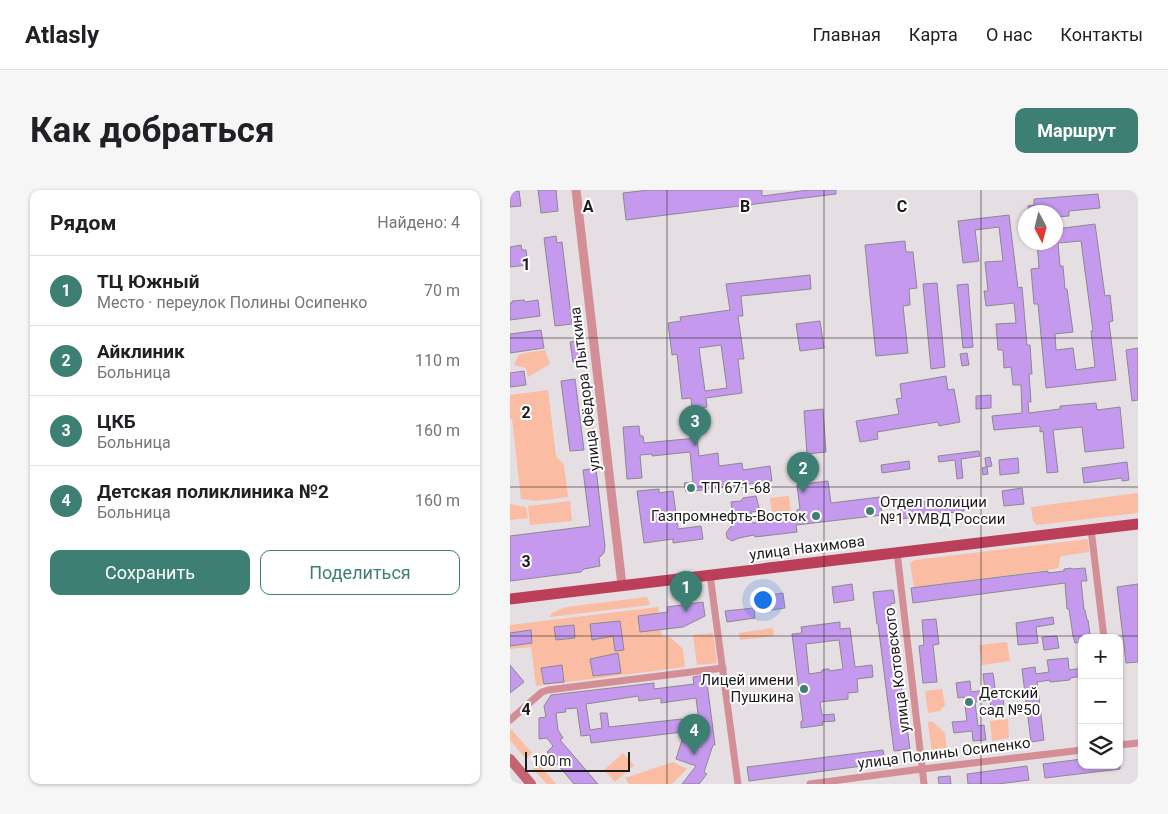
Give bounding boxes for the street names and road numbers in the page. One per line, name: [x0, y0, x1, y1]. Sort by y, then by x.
street label: улица Фёдора Лыткина: [566, 306, 604, 472]
street label: улица Нахимова: [748, 532, 866, 564]
street label: улица Котовского: [880, 606, 914, 734]
street label: улица Полины Осипенко: [857, 733, 1031, 773]

